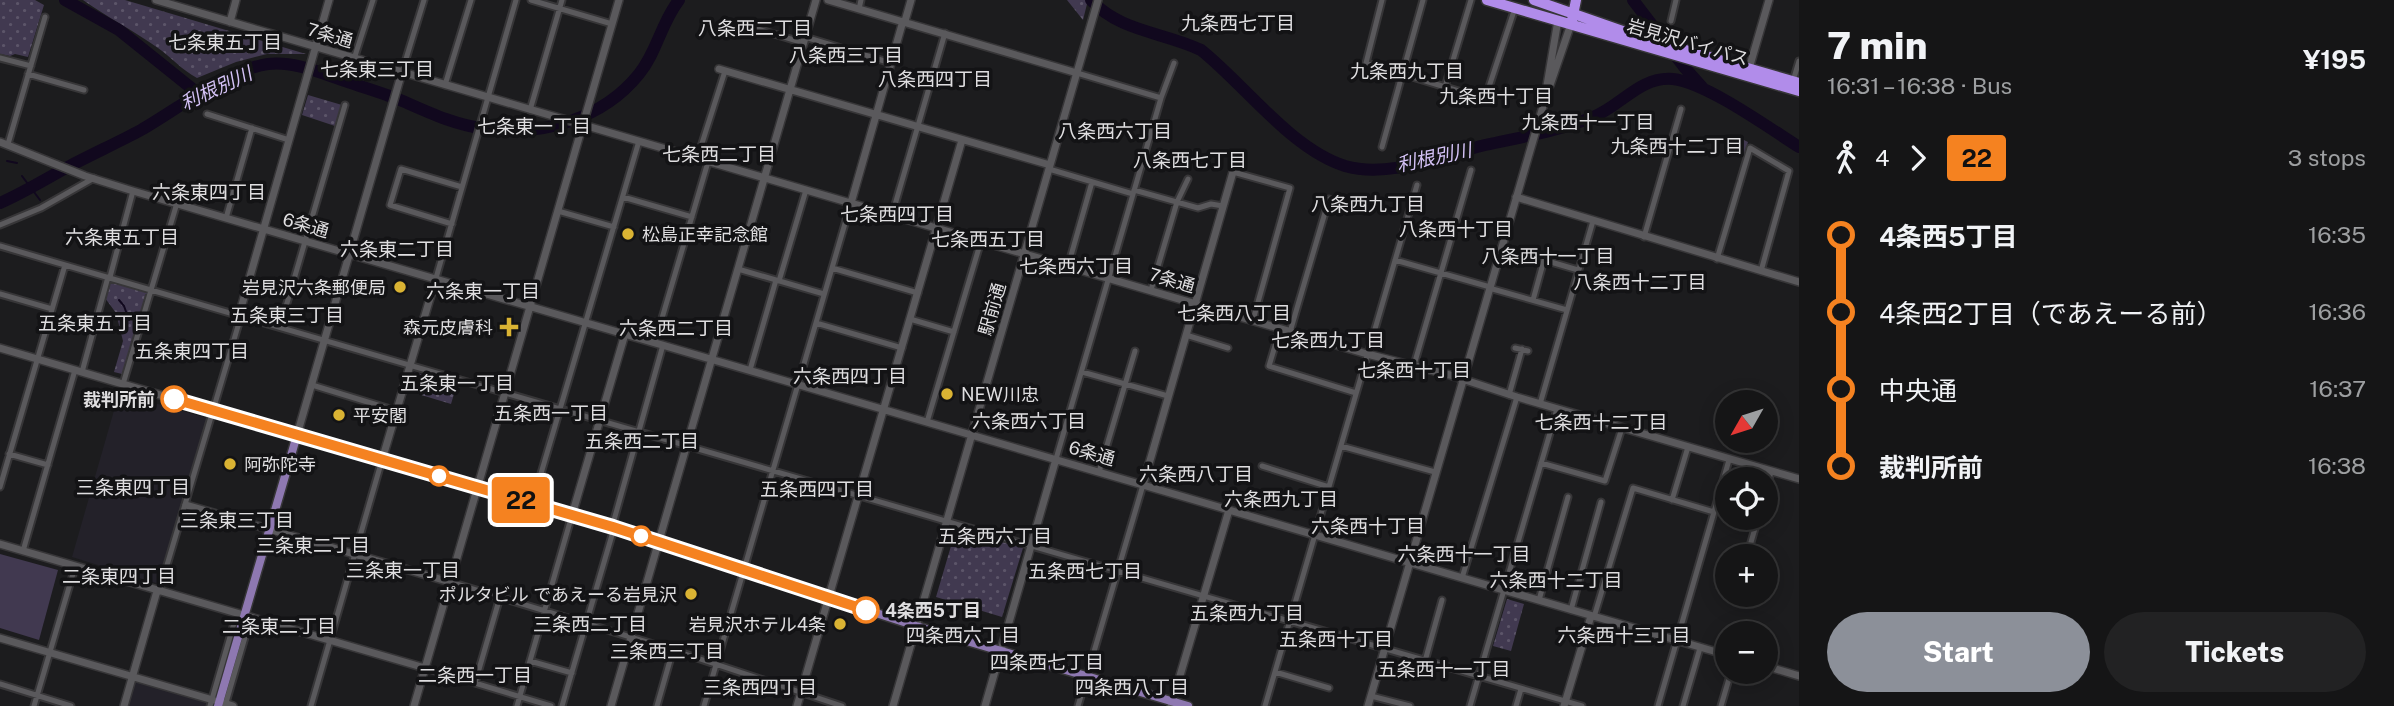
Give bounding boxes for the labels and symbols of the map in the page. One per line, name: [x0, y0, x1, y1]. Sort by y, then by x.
district label: 九条西七丁目: [1181, 12, 1295, 34]
street label: 岩見沢バイパス: [1625, 15, 1751, 69]
district label: 八条西二丁目: [698, 17, 812, 39]
street label: 7条通: [305, 18, 355, 52]
district label: 七条東五丁目: [168, 31, 282, 53]
district label: 八条西三丁目: [789, 44, 903, 66]
district label: 七条東三丁目: [320, 58, 434, 80]
district label: 九条西九丁目: [1350, 60, 1464, 82]
water label: 利根別川: [177, 61, 257, 114]
district label: 八条西四丁目: [878, 68, 992, 90]
district label: 九条西十丁目: [1439, 85, 1553, 107]
district label: 九条西十一丁目: [1521, 111, 1655, 133]
district label: 七条東一丁目: [477, 115, 591, 137]
district label: 八条西六丁目: [1058, 120, 1172, 142]
district label: 九条西十二丁目: [1610, 135, 1744, 157]
water label: 利根別川: [1395, 138, 1475, 176]
district label: 七条西二丁目: [662, 143, 776, 165]
district label: 八条西七丁目: [1133, 149, 1247, 171]
district label: 六条東四丁目: [152, 181, 266, 203]
district label: 八条西九丁目: [1311, 193, 1425, 215]
district label: 七条西四丁目: [840, 203, 954, 225]
street label: 6条通: [280, 208, 332, 242]
district label: 八条西十丁目: [1399, 218, 1513, 240]
place label: 松島正幸記念館: [642, 224, 768, 245]
district label: 六条東五丁目: [65, 226, 179, 248]
marker: 松島正幸記念館: [620, 226, 636, 242]
district label: 七条西五丁目: [931, 228, 1045, 250]
district label: 六条東二丁目: [340, 238, 454, 260]
district label: 八条西十一丁目: [1481, 245, 1615, 267]
district label: 七条西六丁目: [1019, 255, 1133, 277]
street label: 7条通: [1147, 263, 1197, 297]
district label: 八条西十二丁目: [1573, 271, 1707, 293]
place label: 岩見沢六条郵便局: [242, 277, 386, 298]
marker: 岩見沢六条郵便局: [392, 279, 408, 295]
district label: 六条東一丁目: [426, 280, 540, 302]
street label: 駅前通: [974, 280, 1010, 338]
district label: 七条西八丁目: [1177, 302, 1291, 324]
district label: 五条東三丁目: [230, 304, 344, 326]
district label: 五条東五丁目: [38, 312, 152, 334]
place label: 森元皮膚科: [403, 317, 493, 338]
marker: 森元皮膚科: [499, 317, 519, 337]
district label: 六条西二丁目: [619, 317, 733, 339]
district label: 七条西九丁目: [1271, 329, 1385, 351]
district label: 五条東四丁目: [135, 340, 249, 362]
district label: 七条西十丁目: [1357, 359, 1471, 381]
district label: 六条西四丁目: [793, 365, 907, 387]
district label: 五条東一丁目: [400, 372, 514, 394]
place label: NEW川忠: [961, 384, 1039, 405]
marker: 裁判所前: [161, 386, 187, 412]
marker: NEW川忠: [939, 386, 955, 402]
place label: 裁判所前: [83, 389, 155, 410]
north arrow: [1715, 390, 1778, 453]
district label: 五条西一丁目: [494, 402, 608, 424]
place label: 平安閣: [353, 405, 407, 426]
marker: 平安閣: [331, 407, 347, 423]
district label: 六条西六丁目: [972, 410, 1086, 432]
district label: 七条西十二丁目: [1534, 411, 1668, 433]
district label: 五条西二丁目: [585, 430, 699, 452]
street label: 6条通: [1066, 436, 1118, 470]
place label: 阿弥陀寺: [244, 454, 316, 475]
marker: 阿弥陀寺: [222, 456, 238, 472]
district label: 六条西八丁目: [1139, 463, 1253, 485]
unlabelled marker: [429, 466, 449, 486]
district label: 三条東四丁目: [76, 476, 190, 498]
line badge: 22: [490, 477, 552, 523]
district label: 五条西四丁目: [760, 478, 874, 500]
district label: 六条西九丁目: [1224, 488, 1338, 510]
district label: 三条東三丁目: [180, 509, 294, 531]
district label: 六条西十丁目: [1311, 515, 1425, 537]
district label: 五条西六丁目: [938, 525, 1052, 547]
unlabelled marker: [631, 526, 651, 546]
district label: 三条東二丁目: [256, 534, 370, 556]
district label: 六条西十一丁目: [1397, 543, 1531, 565]
district label: 三条東一丁目: [346, 559, 460, 581]
district label: 五条西七丁目: [1028, 560, 1142, 582]
district label: 二条東四丁目: [62, 565, 176, 587]
district label: 六条西十二丁目: [1489, 569, 1623, 591]
place label: ポルタビル であえーる岩見沢: [439, 584, 677, 605]
marker: ポルタビル であえーる岩見沢: [683, 586, 699, 602]
marker: 4条西5丁目: [853, 597, 879, 623]
place label: 4条西5丁目: [885, 600, 981, 621]
district label: 五条西九丁目: [1190, 602, 1304, 624]
district label: 三条西二丁目: [533, 613, 647, 635]
place label: 岩見沢ホテル4条: [689, 614, 826, 635]
district label: 二条東二丁目: [222, 615, 336, 637]
marker: 岩見沢ホテル4条: [832, 616, 848, 632]
district label: 四条西六丁目: [906, 624, 1020, 646]
district label: 六条西十三丁目: [1557, 624, 1691, 646]
district label: 五条西十丁目: [1279, 628, 1393, 650]
district label: 三条西三丁目: [610, 640, 724, 662]
district label: 四条西七丁目: [990, 651, 1104, 673]
district label: 五条西十一丁目: [1377, 658, 1511, 680]
district label: 二条西一丁目: [418, 664, 532, 686]
district label: 三条西四丁目: [703, 676, 817, 698]
district label: 四条西八丁目: [1075, 676, 1189, 698]

